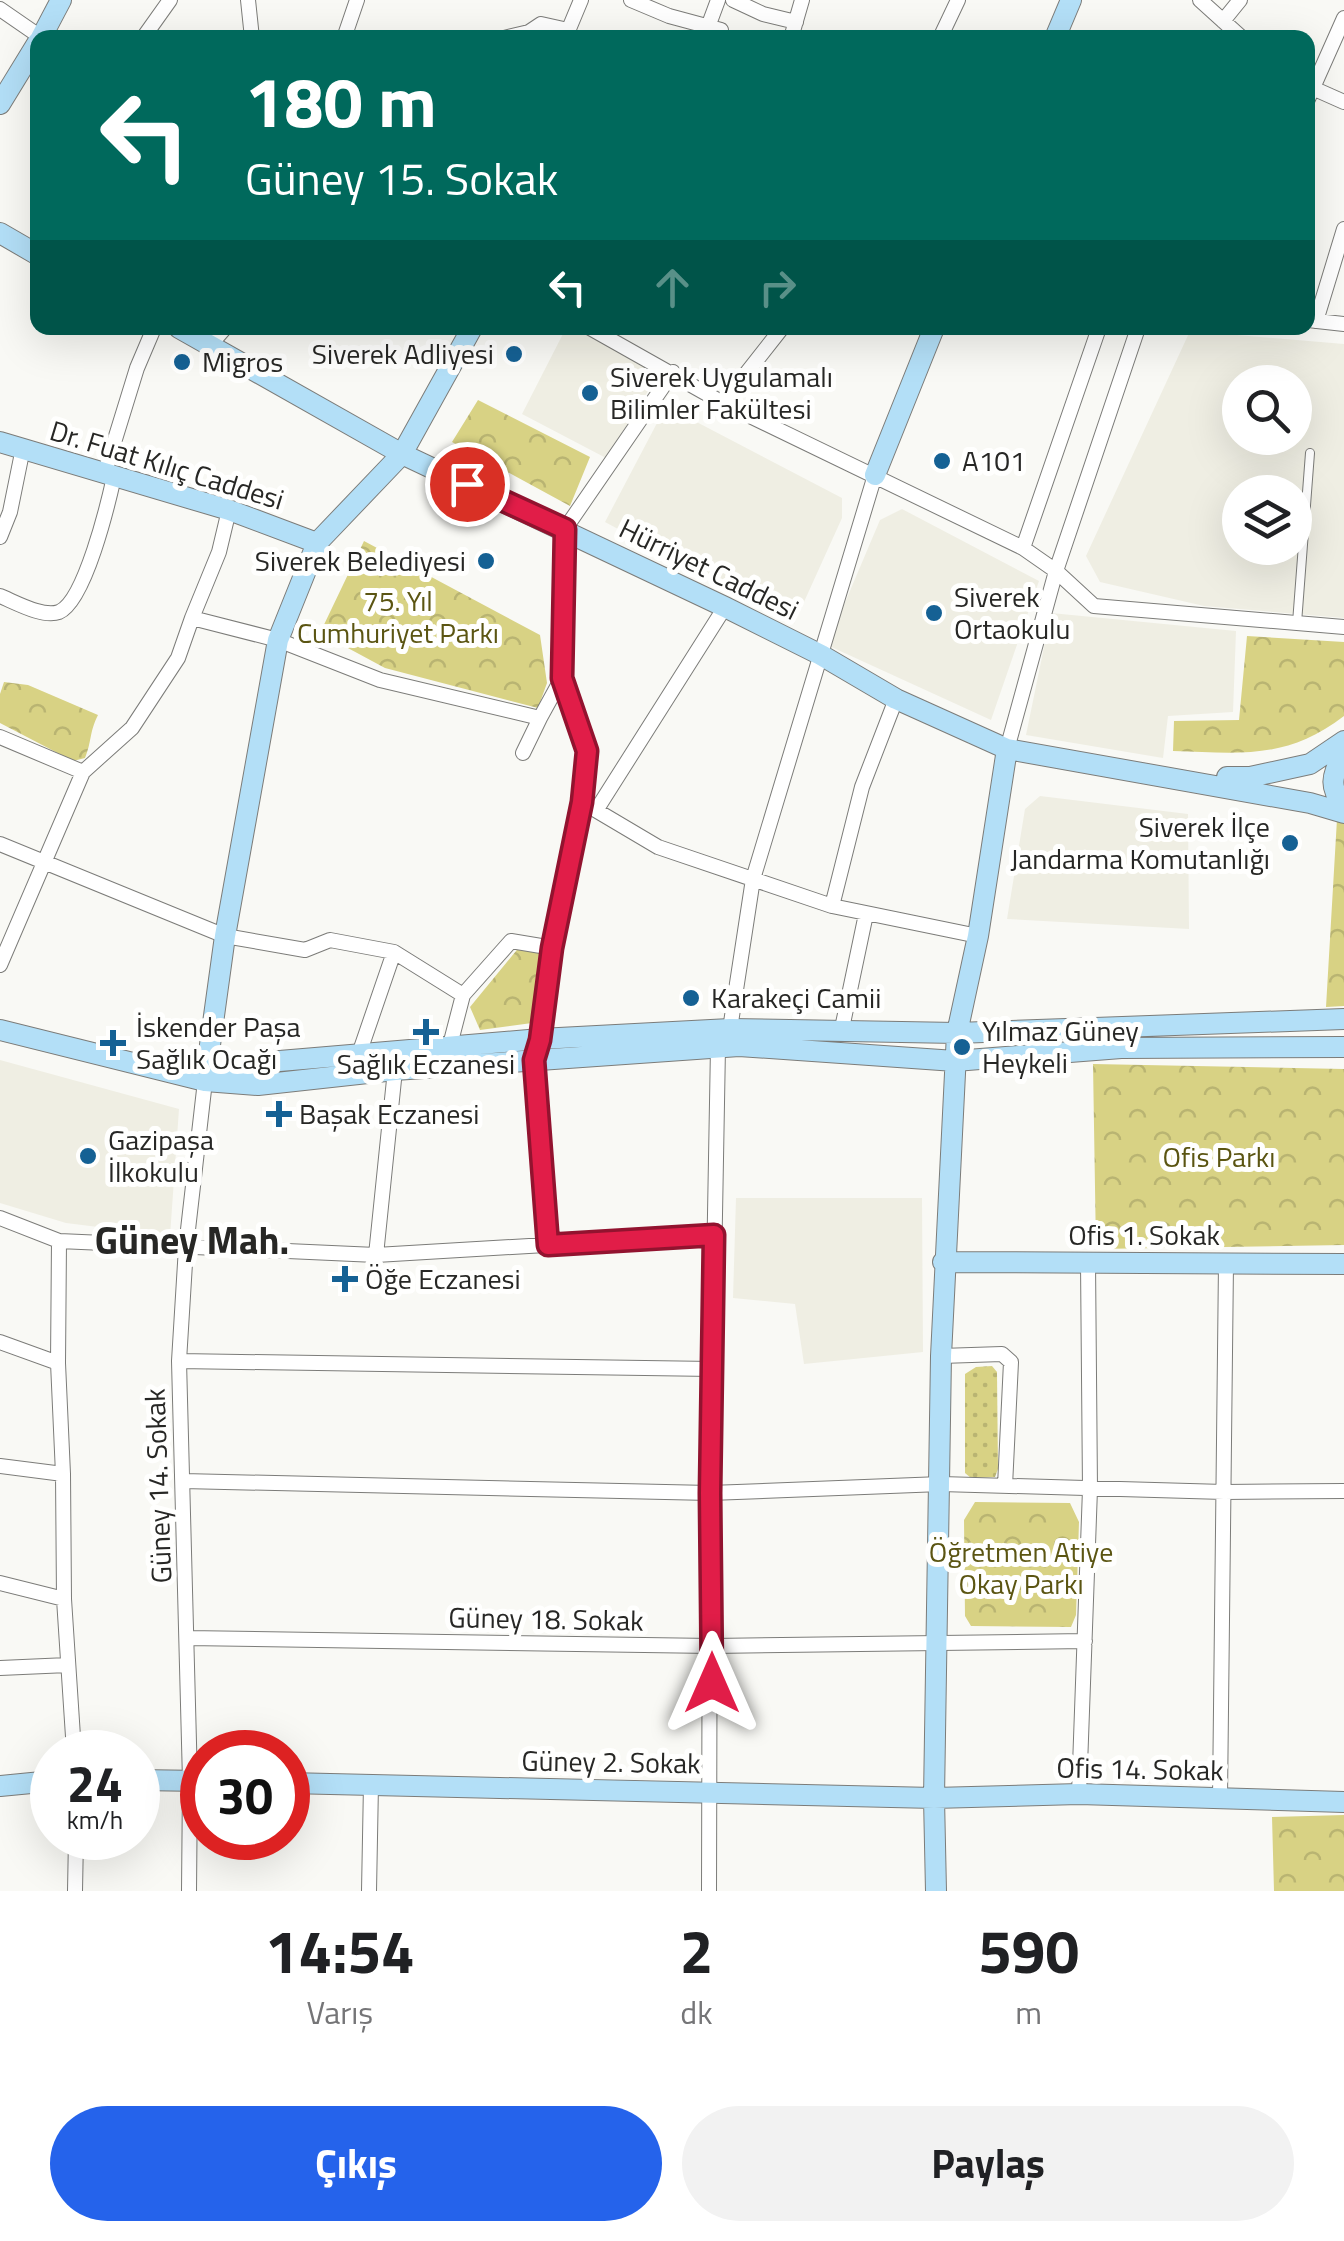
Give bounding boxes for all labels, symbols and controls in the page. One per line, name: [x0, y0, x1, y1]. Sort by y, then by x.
text: 180 m: [245, 48, 437, 154]
icon: left: [80, 70, 210, 200]
text: Güney 15. Sokak: [245, 144, 558, 212]
icon: left: [540, 260, 595, 315]
icon: ahead: [645, 260, 700, 315]
icon: right: [750, 260, 805, 315]
place label: Siverek Adliyesi: [312, 332, 494, 375]
place label: Migros: [202, 340, 283, 383]
marker: Siverek Adliyesi: [503, 343, 525, 365]
marker: Migros: [171, 351, 193, 373]
place label: Siverek Uygulamalı Bilimler Fakültesi: [610, 355, 833, 430]
map controls: [1222, 365, 1312, 565]
button: search: [1222, 365, 1312, 455]
marker: Siverek Uygulamalı Bilimler Fakültesi: [579, 382, 601, 404]
street label: Dr. Fuat Kılıç Caddesi: [45, 408, 289, 521]
place label: A101: [962, 439, 1026, 482]
pin: [425, 442, 510, 527]
marker: A101: [931, 450, 953, 472]
icon: arrive: [440, 457, 495, 512]
button: layers: [1222, 475, 1312, 565]
street label: Hürriyet Caddesi: [612, 507, 806, 631]
place label: Siverek Belediyesi: [255, 539, 466, 582]
marker: Siverek Belediyesi: [475, 550, 497, 572]
place label: Siverek Ortaokulu: [954, 575, 1070, 650]
park label: 75. Yıl Cumhuriyet Parkı: [297, 579, 499, 654]
marker: Siverek Ortaokulu: [923, 602, 945, 624]
place label: Siverek İlçe Jandarma Komutanlığı: [1010, 805, 1270, 880]
marker: Siverek İlçe Jandarma Komutanlığı: [1279, 832, 1301, 854]
place label: Karakeçi Camii: [711, 976, 881, 1019]
marker: Karakeçi Camii: [680, 987, 702, 1009]
place label: İskender Paşa Sağlık Ocağı: [136, 1005, 300, 1080]
place label: Yılmaz Güney Heykeli: [982, 1009, 1139, 1084]
marker: Sağlık Eczanesi: [415, 1021, 437, 1043]
marker: İskender Paşa Sağlık Ocağı: [100, 1030, 126, 1056]
marker: Yılmaz Güney Heykeli: [951, 1036, 973, 1058]
place label: Sağlık Eczanesi: [337, 1042, 515, 1085]
place label: Başak Eczanesi: [299, 1092, 479, 1135]
marker: Başak Eczanesi: [268, 1103, 290, 1125]
place label: Gazipaşa İlkokulu: [108, 1118, 214, 1193]
park label: Ofis Parkı: [1163, 1135, 1275, 1178]
marker: Gazipaşa İlkokulu: [77, 1145, 99, 1167]
district label: Güney Mah.: [95, 1211, 289, 1269]
street label: Ofis 1. Sokak: [1068, 1213, 1220, 1256]
place label: Öğe Eczanesi: [365, 1257, 521, 1300]
marker: Öğe Eczanesi: [334, 1268, 356, 1290]
street label: Güney 14. Sokak: [133, 1388, 182, 1584]
park label: Öğretmen Atiye Okay Parkı: [929, 1530, 1113, 1605]
street label: Güney 18. Sokak: [448, 1595, 644, 1642]
position arrow: [660, 1631, 764, 1735]
speed limit sign: 30: [180, 1730, 310, 1860]
street label: Güney 2. Sokak: [521, 1738, 701, 1785]
text: 24: [67, 1745, 123, 1821]
street label: Ofis 14. Sokak: [1056, 1746, 1224, 1791]
text: km/h: [67, 1801, 123, 1839]
text: 14:54: [265, 1905, 415, 1996]
text: 2: [680, 1905, 713, 1996]
text: 590: [978, 1905, 1079, 1996]
text: Varış: [306, 1988, 373, 2036]
text: dk: [680, 1988, 713, 2036]
text: m: [1015, 1988, 1042, 2036]
button: Çıkış: [50, 2106, 662, 2221]
button: Paylaş: [682, 2106, 1294, 2221]

